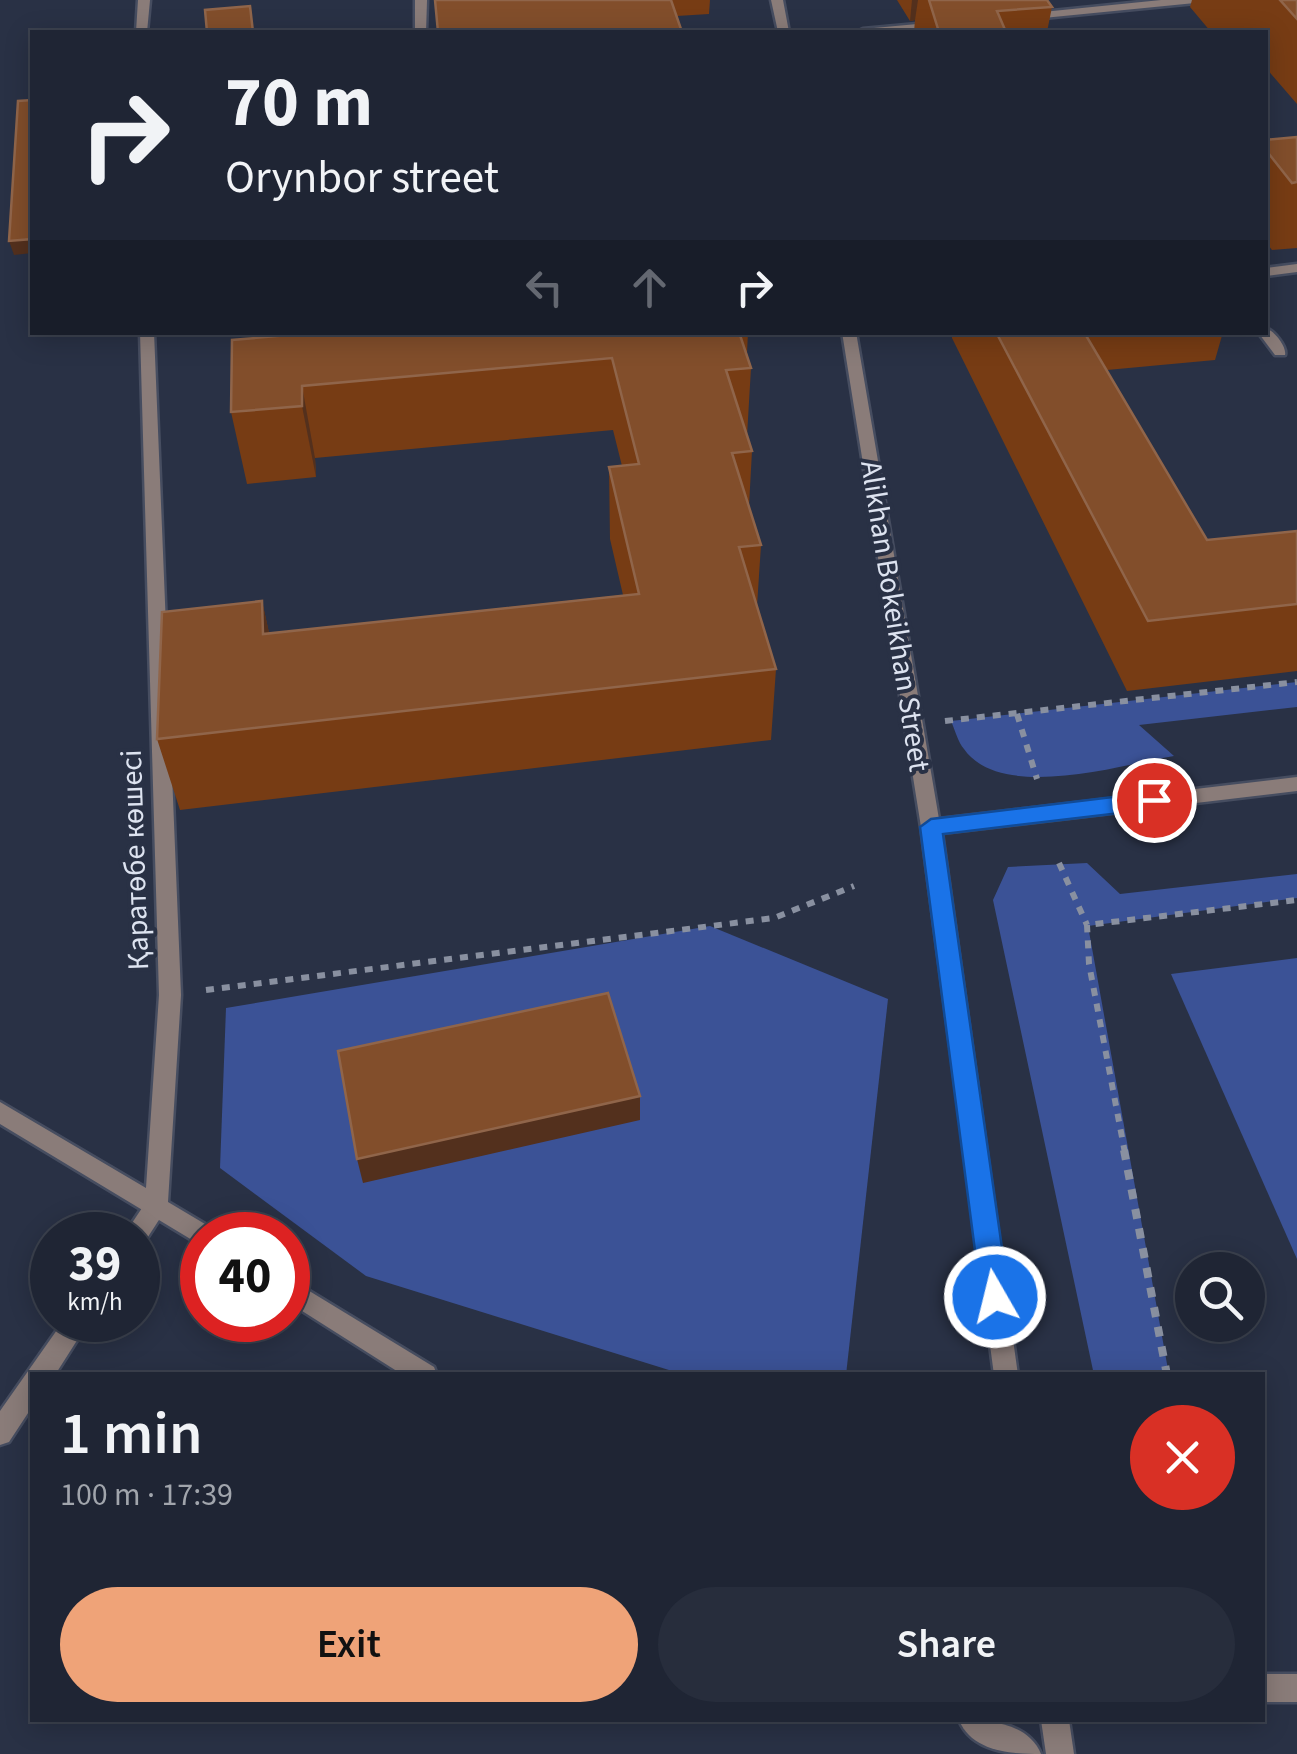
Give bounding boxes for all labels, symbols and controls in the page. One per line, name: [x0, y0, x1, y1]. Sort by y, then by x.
text: 70 m: [225, 53, 373, 153]
icon: right: [60, 70, 190, 200]
text: Orynbor street: [225, 146, 499, 210]
icon: left: [517, 260, 572, 315]
icon: ahead: [622, 260, 677, 315]
icon: right: [727, 260, 782, 315]
street label: Alikhan Bokeikhan Street: [849, 457, 941, 775]
street label: Қаратөбе көшесі: [110, 749, 160, 971]
pin: [1112, 758, 1197, 843]
icon: arrive: [1127, 773, 1182, 828]
speed limit sign: 40: [180, 1212, 310, 1342]
text: 39: [69, 1229, 121, 1300]
position arrow: [943, 1245, 1047, 1349]
map controls: [1175, 1252, 1265, 1342]
button: search: [1175, 1252, 1265, 1342]
text: km/h: [67, 1284, 123, 1320]
text: 1 min: [60, 1392, 203, 1477]
button: close: [1130, 1405, 1235, 1510]
text: 100 m · 17:39: [60, 1472, 233, 1518]
button: Exit: [60, 1587, 638, 1702]
button: Share: [658, 1587, 1235, 1702]

